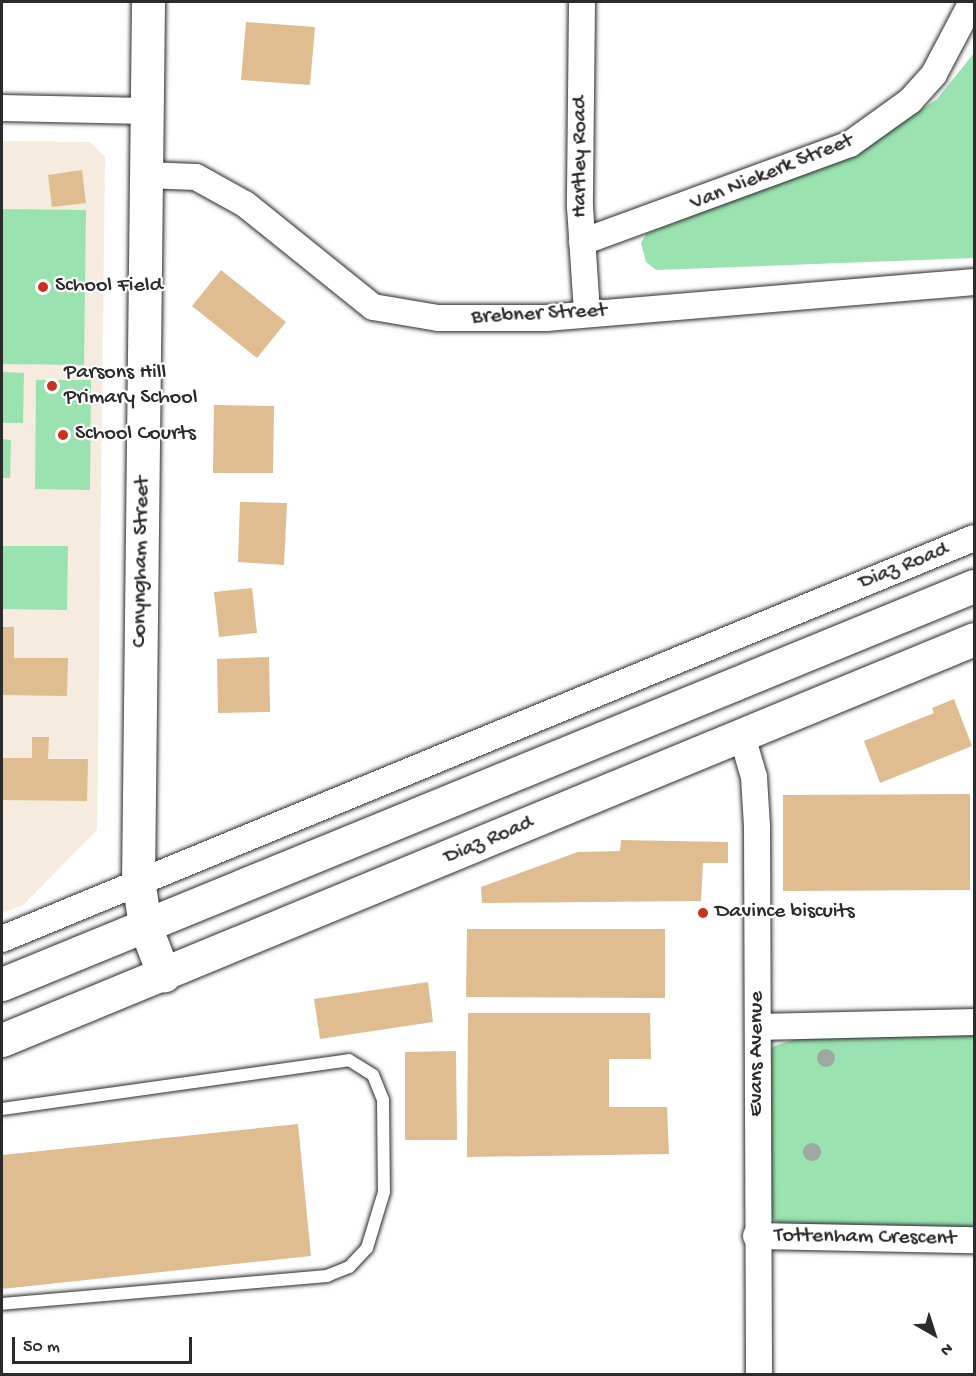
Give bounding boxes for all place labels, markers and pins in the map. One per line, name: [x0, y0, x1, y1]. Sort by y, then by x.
place label: School Field: [55, 274, 163, 300]
marker: School Field: [36, 280, 50, 294]
place label: Parsons Hill Primary School: [64, 360, 198, 412]
marker: Parsons Hill Primary School: [45, 379, 59, 393]
place label: School Courts: [75, 422, 196, 448]
marker: School Courts: [56, 428, 70, 442]
place label: Davince biscuits: [715, 900, 855, 926]
marker: Davince biscuits: [696, 906, 710, 920]

